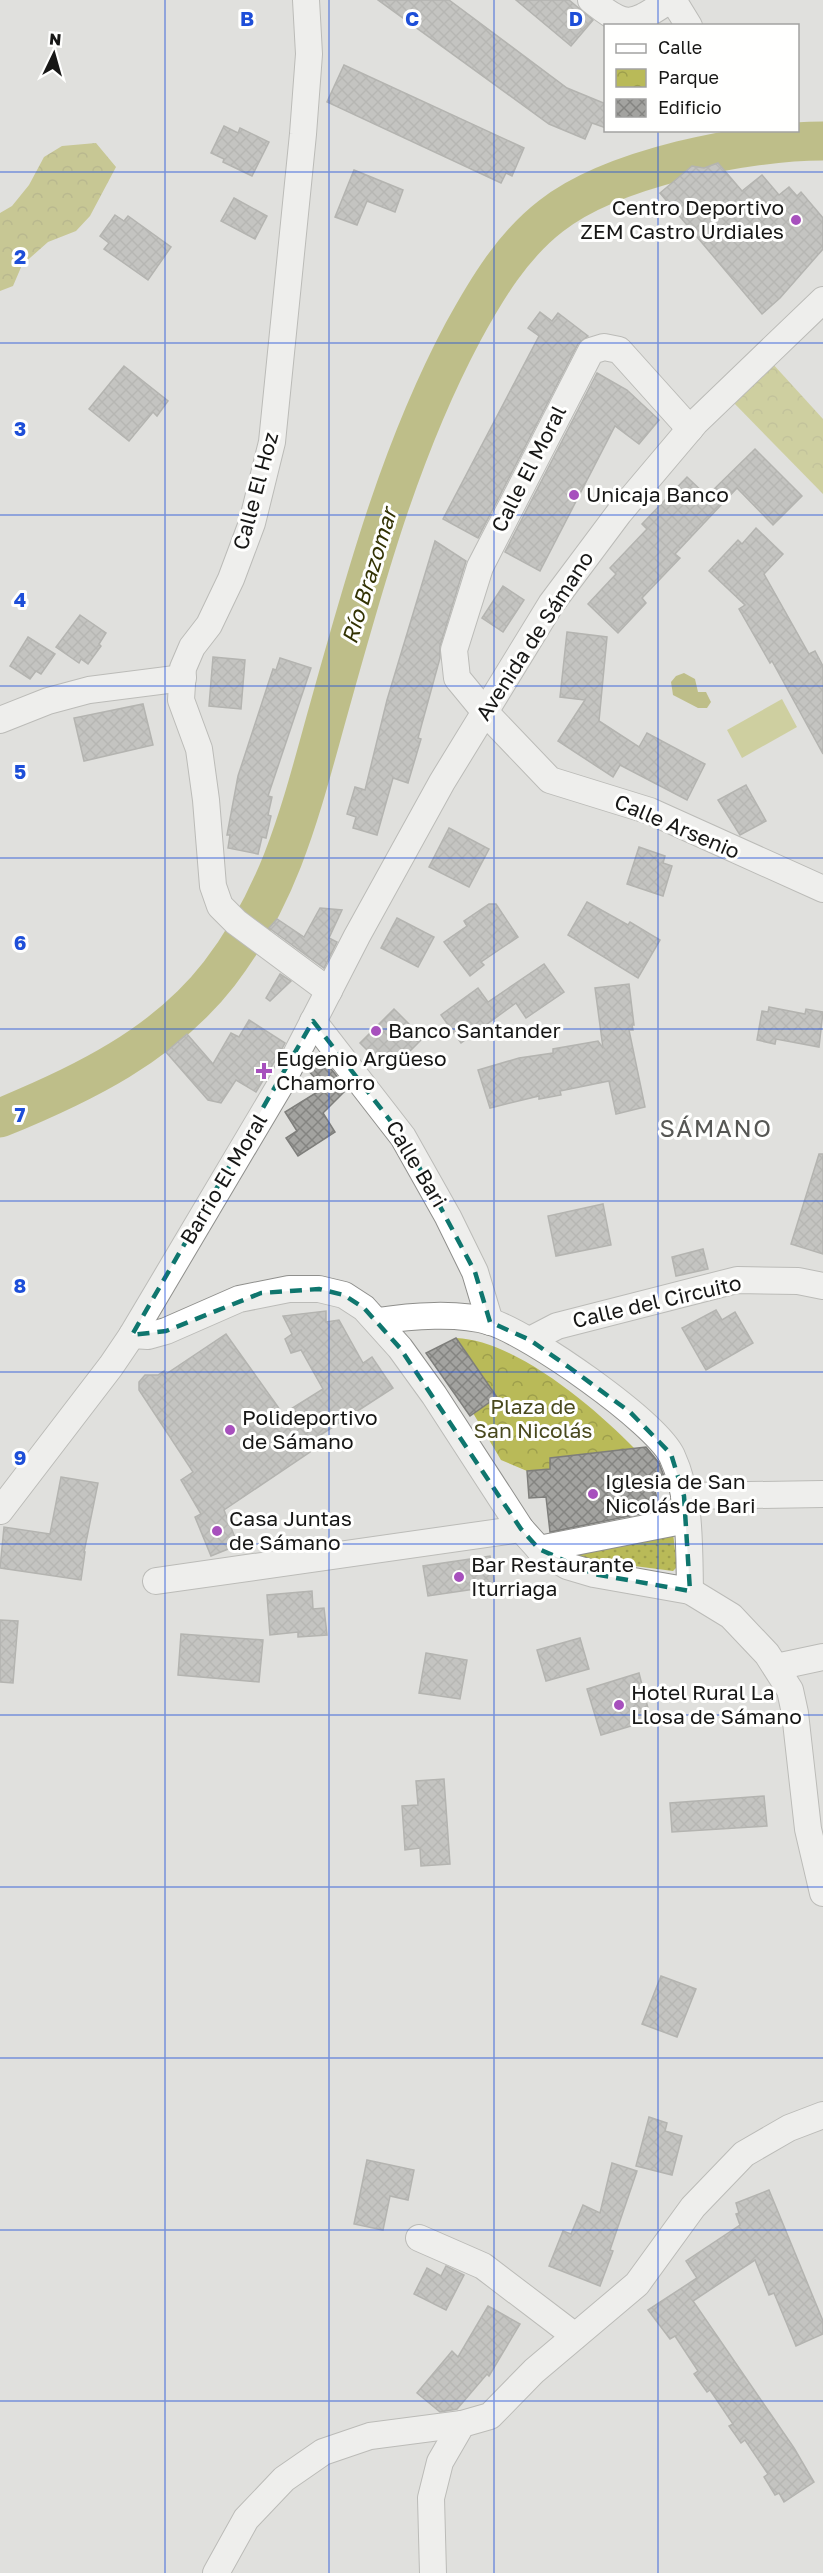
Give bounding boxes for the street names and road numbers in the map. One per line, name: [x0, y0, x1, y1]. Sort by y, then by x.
street label: Calle El Moral: [485, 401, 571, 536]
street label: Calle El Hoz: [227, 429, 283, 552]
street label: Avenida de Sámano: [470, 546, 599, 725]
street label: Calle Arsenio: [611, 788, 744, 864]
street label: Barrio El Moral: [174, 1108, 272, 1249]
street label: Calle Bari: [381, 1115, 453, 1212]
street label: Calle del Circuito: [570, 1269, 744, 1333]

